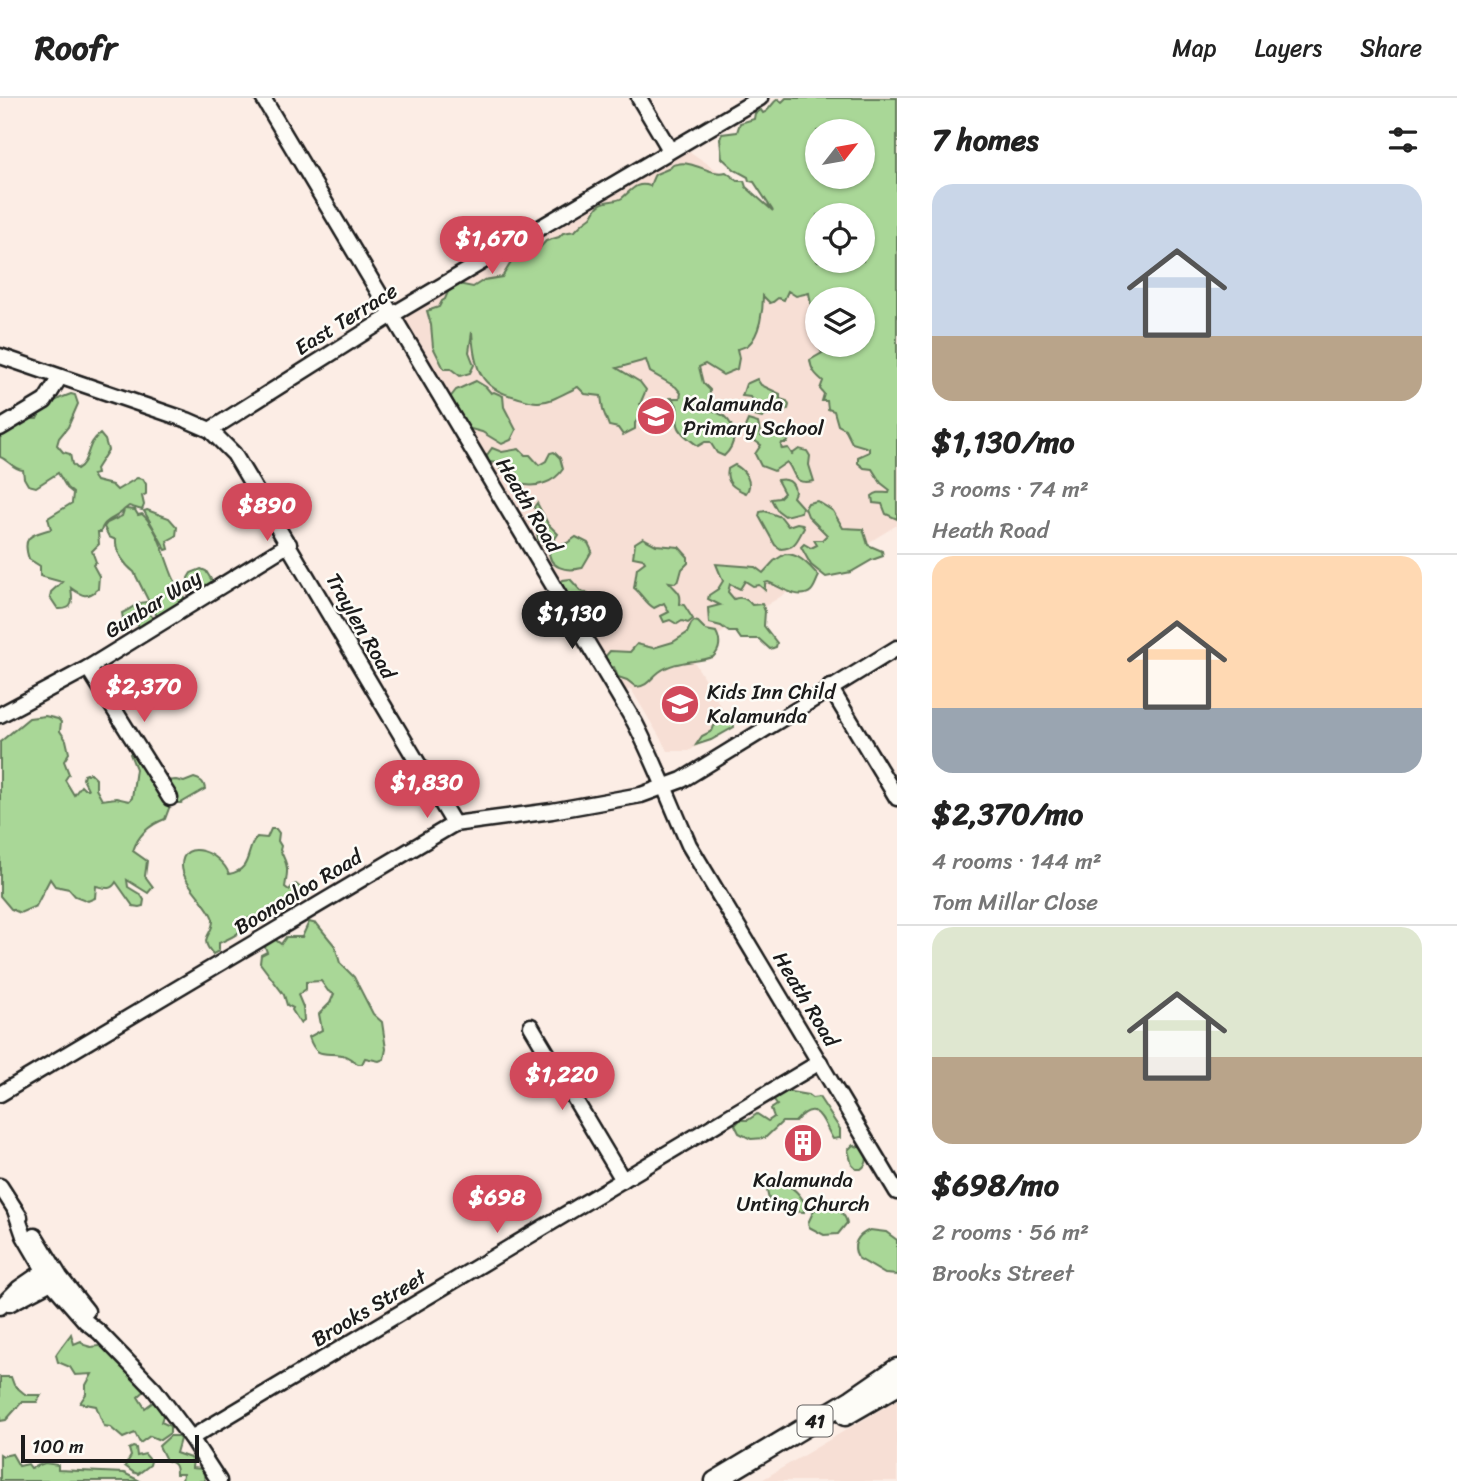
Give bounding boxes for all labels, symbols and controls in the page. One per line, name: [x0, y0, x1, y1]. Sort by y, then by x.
text: Roofr: [35, 19, 117, 77]
text: Map: [1172, 27, 1217, 69]
text: Layers: [1255, 27, 1322, 69]
text: Share: [1360, 27, 1422, 69]
text: 7 homes: [932, 113, 1039, 167]
north arrow: [805, 119, 875, 189]
map controls: [805, 119, 875, 357]
icon: filters: [1384, 121, 1422, 159]
button: locate: [805, 203, 875, 273]
pin: $1,670: [435, 216, 549, 276]
text: $1,670: [456, 218, 528, 259]
icon: home: [1114, 230, 1240, 356]
street label: East Terrace: [287, 272, 405, 366]
button: layers: [805, 287, 875, 357]
place label: Kalamunda Primary School: [683, 385, 825, 447]
school or university icon: Kalamunda Primary School: [635, 395, 677, 437]
text: $1,130/mo: [932, 415, 1075, 469]
street label: Heath Road: [485, 450, 574, 562]
text: 3 rooms · 74 m²: [932, 469, 1089, 510]
pin: $890: [226, 484, 308, 543]
text: $890: [238, 485, 296, 526]
text: Heath Road: [932, 510, 1049, 551]
street label: Gunbar Way: [97, 559, 209, 649]
street label: Traylen Road: [315, 565, 408, 688]
pin: $1,130: [515, 592, 629, 651]
text: $1,130: [538, 593, 606, 634]
icon: home: [1114, 602, 1240, 728]
pin: $2,370: [87, 664, 201, 724]
text: $2,370: [106, 666, 182, 707]
place label: Kids Inn Child Kalamunda: [707, 673, 837, 735]
school or university icon: Kids Inn Child Kalamunda: [659, 683, 701, 725]
pin: $1,830: [370, 760, 484, 820]
text: $1,830: [391, 762, 463, 803]
text: $2,370/mo: [932, 787, 1083, 841]
street label: Boonooloo Road: [226, 838, 371, 946]
text: 4 rooms · 144 m²: [932, 841, 1102, 882]
text: Tom Millar Close: [932, 882, 1098, 923]
street label: Heath Road: [762, 944, 851, 1056]
icon: home: [1114, 973, 1240, 1099]
pin: $1,220: [505, 1052, 619, 1112]
text: $1,220: [526, 1054, 598, 1095]
building icon: Kalamunda Unting Church: [782, 1122, 824, 1164]
text: $698/mo: [932, 1158, 1059, 1212]
place label: Kalamunda Unting Church: [736, 1161, 870, 1223]
pin: $698: [456, 1176, 538, 1235]
text: $698: [469, 1177, 525, 1218]
text: 2 rooms · 56 m²: [932, 1212, 1089, 1253]
text: Brooks Street: [932, 1253, 1074, 1294]
street label: Brooks Street: [304, 1258, 436, 1358]
road number: 41: [798, 1406, 832, 1436]
text: 100 m: [32, 1430, 84, 1463]
scale bar: [21, 1432, 200, 1464]

